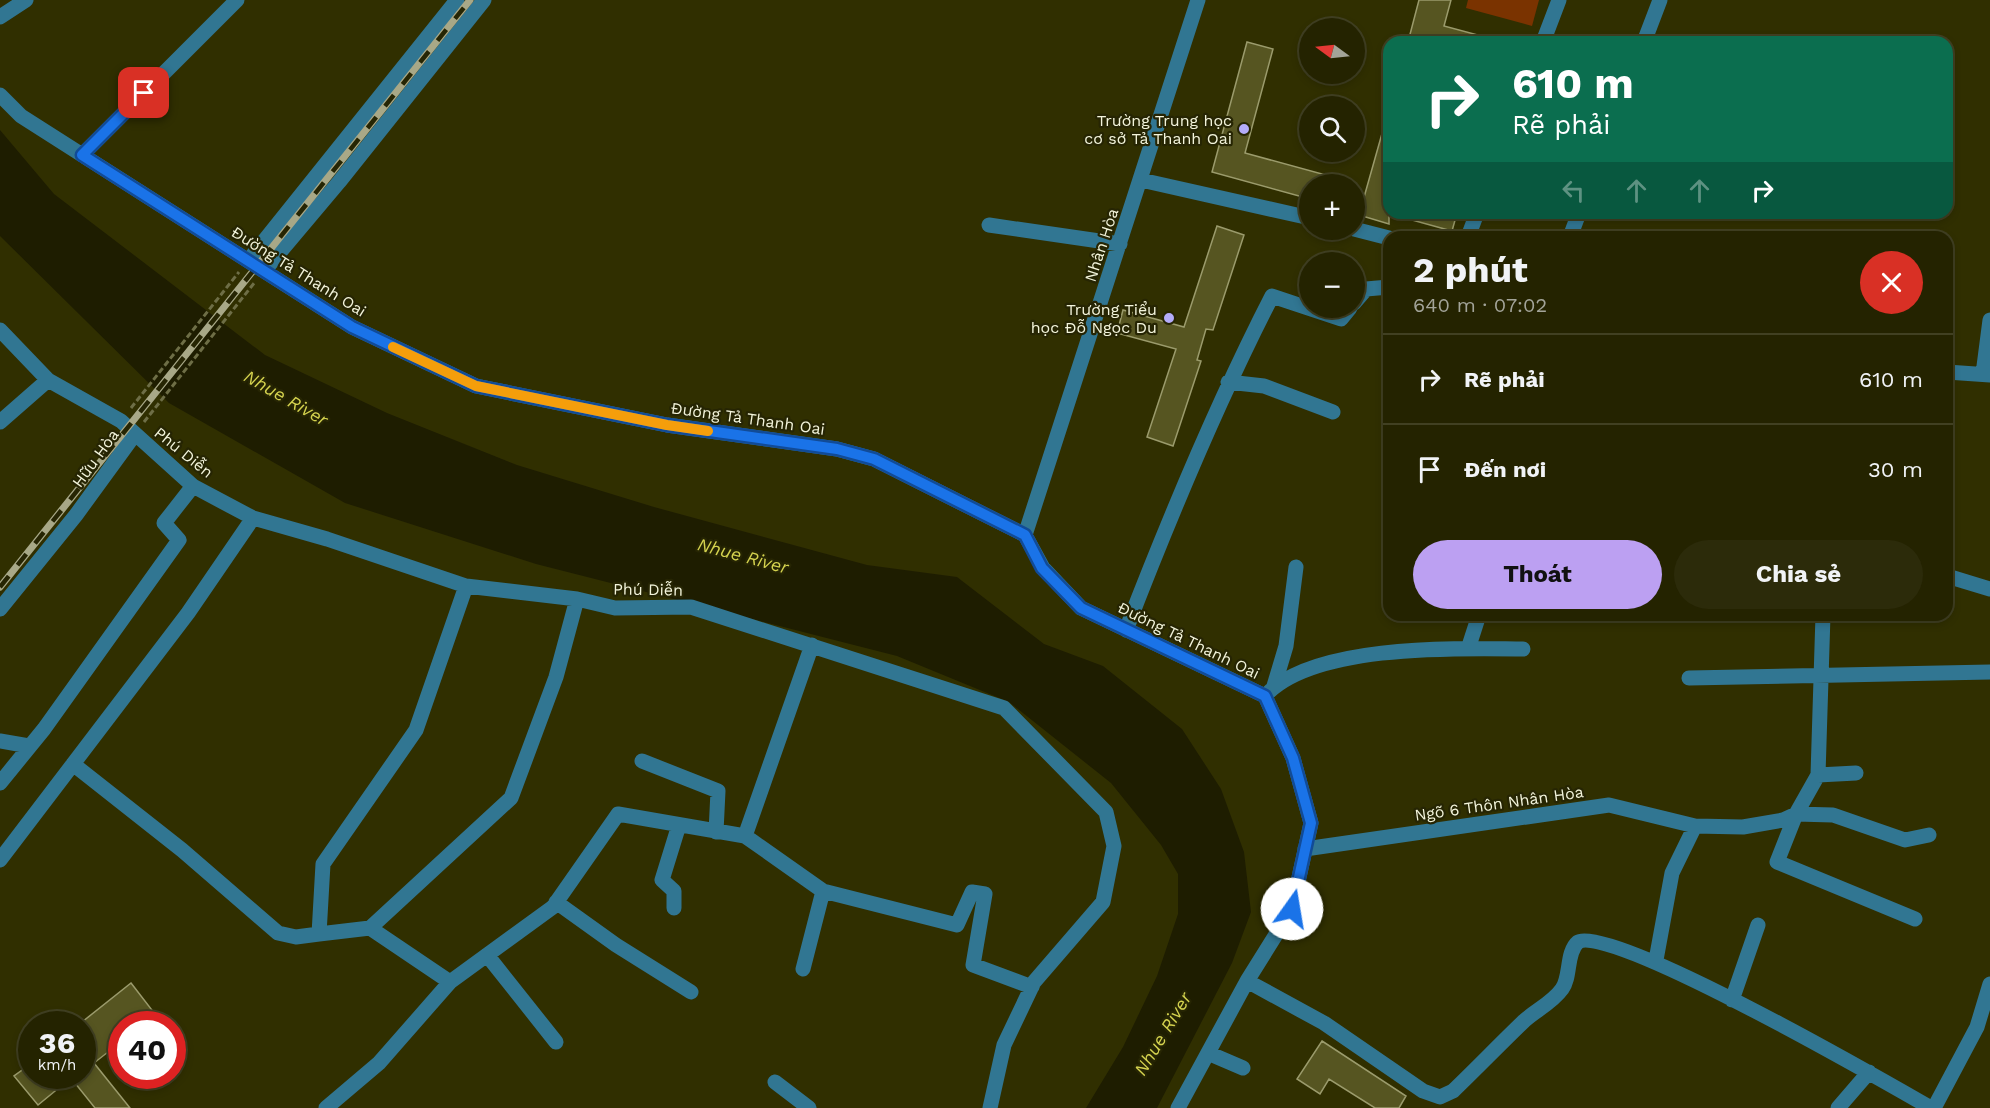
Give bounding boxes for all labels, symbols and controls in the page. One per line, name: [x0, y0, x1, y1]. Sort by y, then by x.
north arrow: [1299, 18, 1365, 84]
map controls: [1299, 18, 1365, 318]
text: 610 m: [1512, 59, 1634, 108]
icon: right: [1413, 60, 1491, 138]
pin: [118, 67, 169, 118]
icon: arrive: [127, 76, 160, 109]
button: search: [1299, 96, 1365, 162]
text: Rẽ phải: [1512, 109, 1610, 141]
place label: Trường Trung học cơ sở Tả Thanh Oai: [1084, 111, 1232, 148]
marker: Trường Trung học cơ sở Tả Thanh Oai: [1237, 122, 1251, 136]
button: +: [1299, 174, 1365, 240]
icon: left: [1557, 174, 1590, 207]
icon: ahead: [1620, 174, 1653, 207]
icon: ahead: [1683, 174, 1716, 207]
icon: right: [1746, 174, 1779, 207]
street label: Nhân Hòa: [1081, 206, 1122, 284]
street label: Đường Tả Thanh Oai: [228, 222, 370, 321]
text: 2 phút: [1413, 249, 1528, 291]
button: close: [1860, 251, 1923, 314]
button: −: [1299, 252, 1365, 318]
text: 640 m · 07:02: [1413, 293, 1547, 317]
place label: Trường Tiểu học Đỗ Ngọc Du: [1031, 300, 1157, 337]
marker: Trường Tiểu học Đỗ Ngọc Du: [1162, 311, 1176, 325]
icon: right: [1413, 363, 1446, 396]
water label: Nhue River: [241, 365, 333, 430]
text: Rẽ phải: [1464, 367, 1545, 392]
text: 610 m: [1859, 367, 1923, 392]
street label: Đường Tả Thanh Oai: [670, 398, 826, 439]
street label: Phú Diễn: [151, 423, 217, 482]
street label: Hữu Hòa: [68, 426, 123, 491]
icon: arrive: [1413, 453, 1446, 486]
text: Đến nơi: [1464, 457, 1546, 482]
text: 30 m: [1868, 457, 1923, 482]
water label: Nhue River: [695, 533, 792, 578]
button: Thoát: [1413, 540, 1662, 609]
button: Chia sẻ: [1674, 540, 1923, 609]
street label: Phú Diễn: [613, 579, 683, 600]
street label: Đường Tả Thanh Oai: [1115, 598, 1263, 683]
street label: Ngõ 6 Thôn Nhân Hòa: [1413, 782, 1585, 825]
position arrow: [1260, 877, 1324, 941]
water label: Nhue River: [1130, 987, 1196, 1079]
speed limit sign: 40: [108, 1011, 186, 1089]
text: 36: [39, 1025, 75, 1060]
text: km/h: [38, 1056, 76, 1074]

